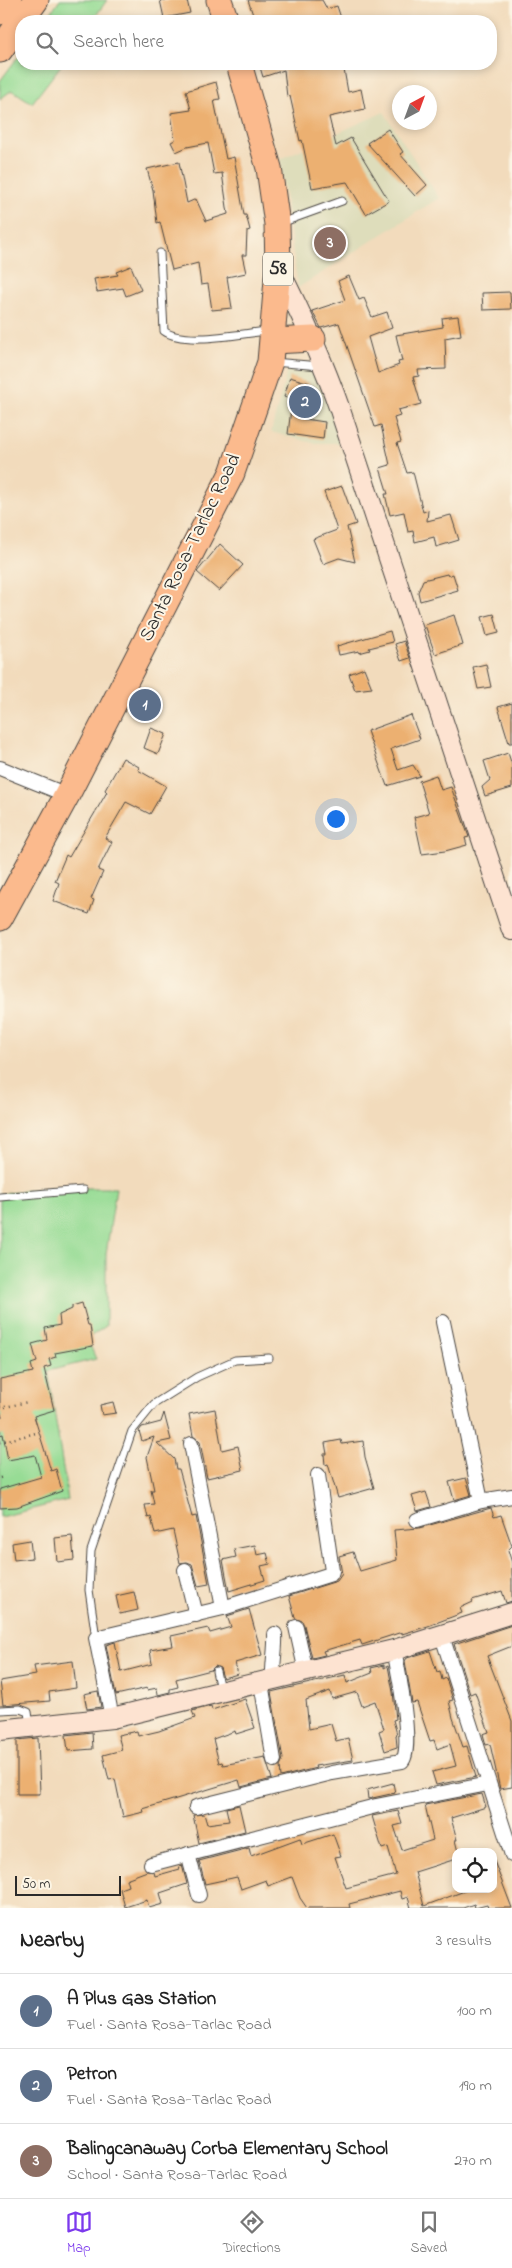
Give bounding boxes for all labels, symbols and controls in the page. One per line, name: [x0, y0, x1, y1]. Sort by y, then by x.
search box: [15, 15, 497, 70]
icon: search: [33, 29, 61, 57]
text: Search here: [73, 29, 164, 56]
north arrow: [392, 85, 437, 130]
pin: 3: [314, 224, 346, 262]
road number: 58: [263, 252, 293, 286]
pin: 2: [289, 383, 321, 421]
street label: Santa Rosa-Tarlac Road: [133, 449, 249, 647]
pin: 1: [129, 686, 161, 724]
your location: [323, 806, 349, 832]
map controls: [452, 1848, 497, 1893]
button: locate: [452, 1848, 497, 1893]
scale bar: [15, 1873, 121, 1896]
text: 50 m: [22, 1874, 50, 1895]
text: Nearby: [20, 1926, 84, 1956]
text: 3 results: [436, 1929, 492, 1953]
text: A Plus Gas Station: [67, 1986, 216, 2013]
text: 1: [33, 1999, 39, 2023]
text: 100 m: [457, 1999, 492, 2023]
text: Fuel · Santa Rosa-Tarlac Road: [67, 2013, 271, 2037]
text: Petron: [67, 2061, 117, 2088]
text: 2: [32, 2074, 40, 2098]
text: 190 m: [459, 2074, 492, 2098]
text: Fuel · Santa Rosa-Tarlac Road: [67, 2088, 271, 2112]
text: Balingcanaway Corba Elementary School: [67, 2136, 388, 2163]
text: 3: [33, 2149, 39, 2173]
text: 270 m: [454, 2149, 492, 2173]
text: School · Santa Rosa-Tarlac Road: [67, 2163, 287, 2187]
tab: Map: [65, 2208, 93, 2259]
tab: Directions: [223, 2208, 281, 2259]
tab: Saved: [411, 2208, 447, 2259]

